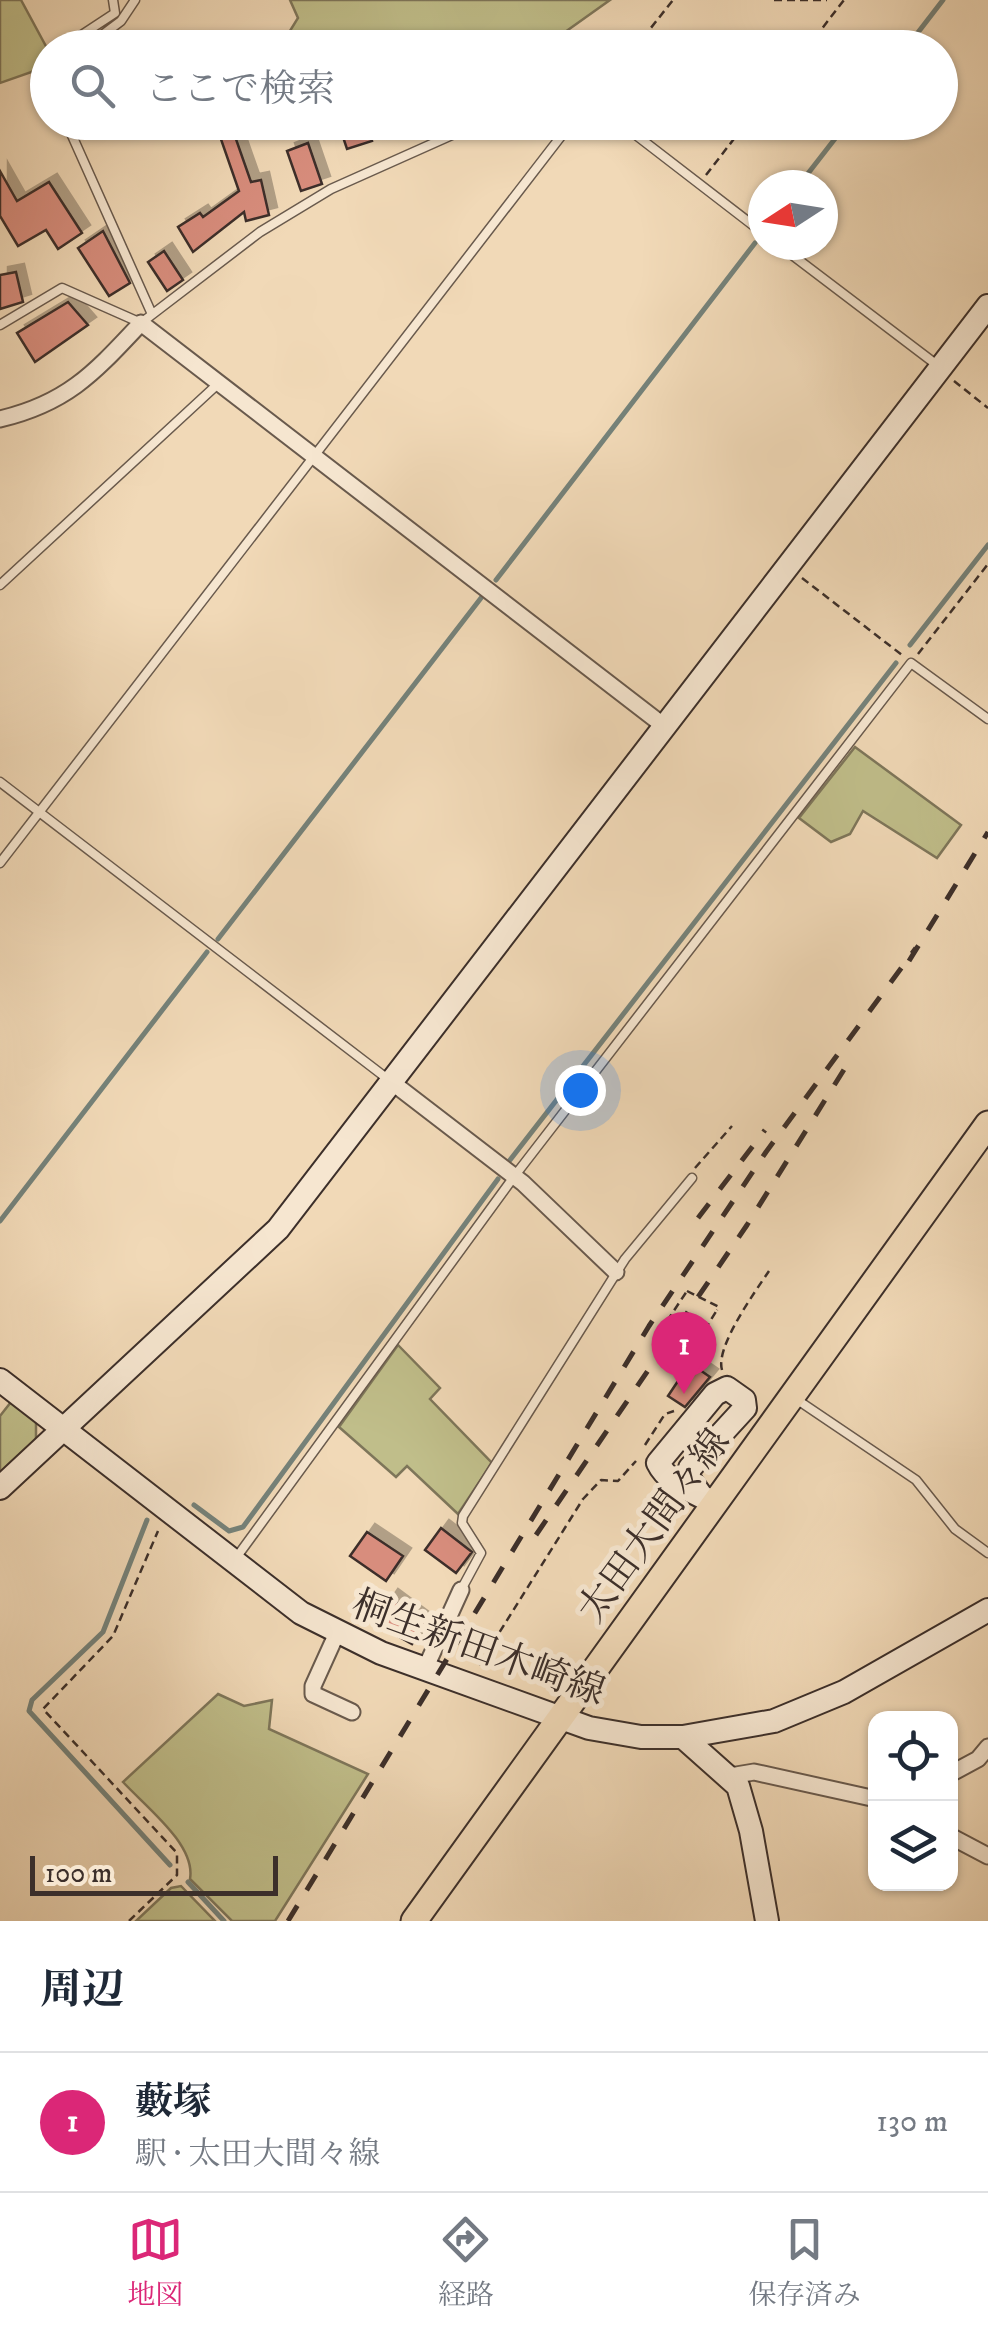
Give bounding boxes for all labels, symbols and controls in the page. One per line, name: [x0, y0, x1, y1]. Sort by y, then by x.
search box: [30, 30, 958, 140]
icon: search: [65, 58, 120, 113]
text: ここで検索: [145, 66, 335, 114]
north arrow: [748, 170, 838, 260]
your location: [555, 1065, 606, 1116]
pin: 1: [652, 1312, 716, 1394]
street label: 太田大間々線: [568, 1420, 741, 1633]
street label: 桐生新田木崎線: [345, 1581, 612, 1717]
map controls: [868, 1711, 958, 1891]
button: locate: [868, 1711, 958, 1801]
button: layers: [868, 1801, 958, 1891]
scale bar: [30, 1851, 278, 1896]
text: 100 m: [45, 1856, 112, 1891]
text: 周辺: [40, 1965, 124, 2017]
text: 藪塚: [135, 2079, 211, 2127]
text: 1: [67, 2102, 78, 2142]
text: 130 m: [876, 2102, 948, 2142]
text: 駅 · 太田大間々線: [135, 2135, 380, 2175]
tab: 地図: [127, 2212, 183, 2313]
tab: 経路: [438, 2212, 494, 2313]
tab: 保存済み: [749, 2212, 861, 2313]

